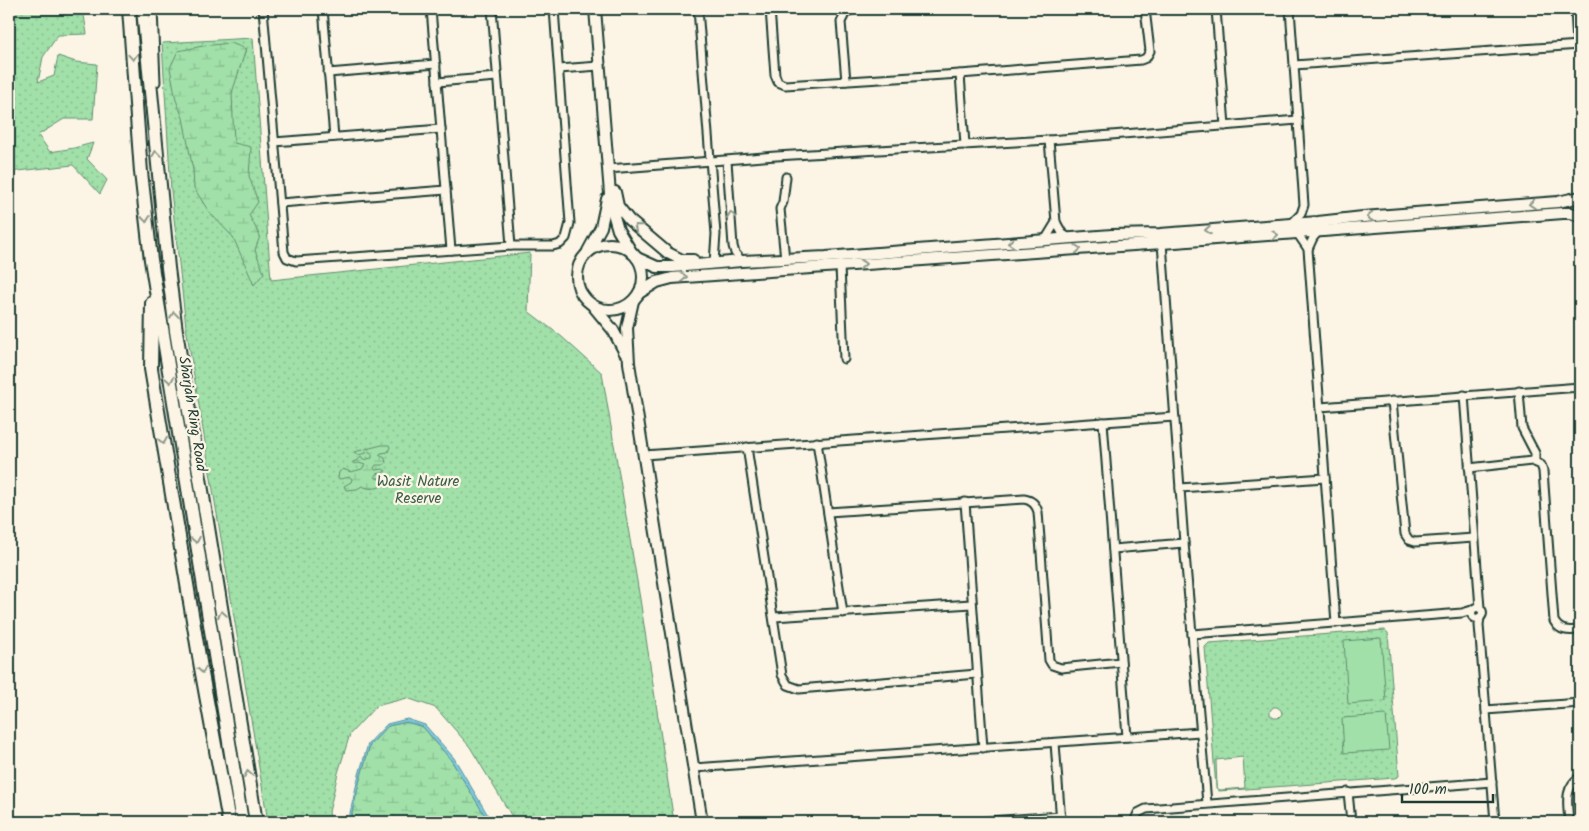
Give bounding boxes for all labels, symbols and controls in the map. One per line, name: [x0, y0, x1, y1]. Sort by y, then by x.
one-way arrow: [127, 54, 138, 62]
one-way arrow: [151, 149, 162, 157]
one-way arrow: [1528, 198, 1536, 209]
one-way arrow: [725, 211, 736, 219]
one-way arrow: [1366, 211, 1374, 222]
one-way arrow: [140, 216, 151, 224]
one-way arrow: [633, 224, 642, 233]
one-way arrow: [1204, 225, 1212, 236]
one-way arrow: [1271, 230, 1279, 241]
one-way arrow: [1007, 237, 1015, 248]
one-way arrow: [1074, 243, 1082, 254]
one-way arrow: [860, 259, 868, 270]
one-way arrow: [680, 272, 688, 283]
one-way arrow: [169, 311, 180, 319]
street label: Sharjah Ring Road: [171, 355, 213, 474]
one-way arrow: [164, 376, 174, 384]
one-way arrow: [157, 437, 167, 445]
park label: Wasit Nature Reserve: [377, 470, 459, 511]
one-way arrow: [190, 537, 201, 545]
one-way arrow: [218, 609, 228, 618]
one-way arrow: [196, 666, 206, 675]
one-way arrow: [244, 770, 254, 779]
scale bar: [1402, 771, 1493, 803]
text: 100 m: [1409, 778, 1447, 802]

